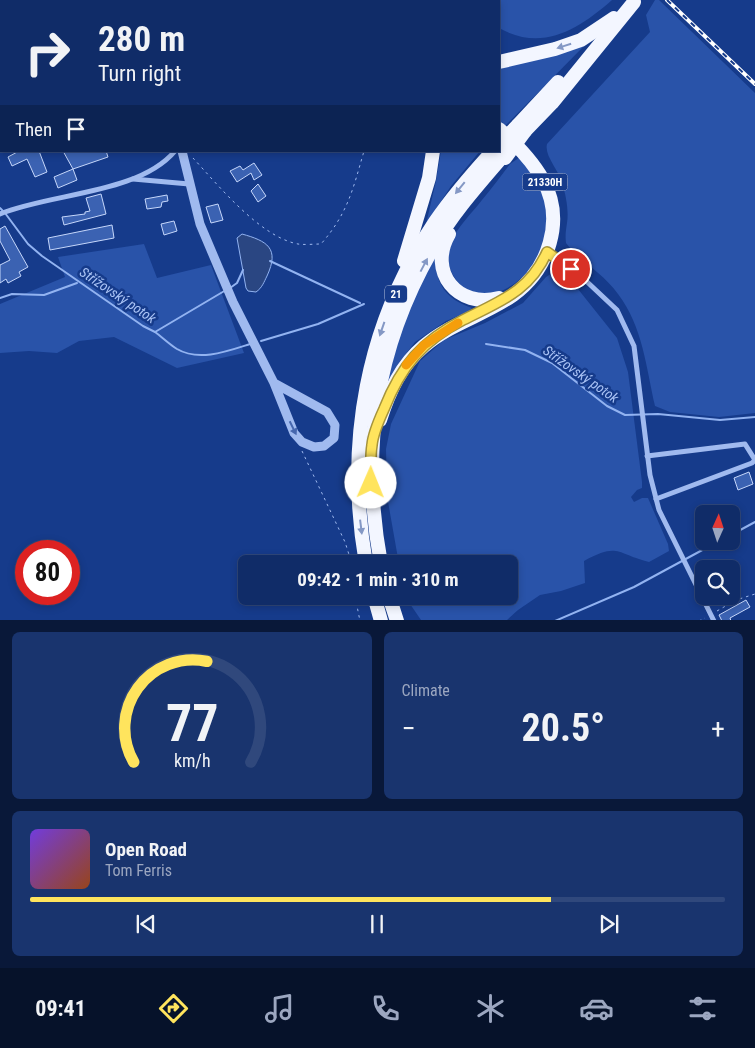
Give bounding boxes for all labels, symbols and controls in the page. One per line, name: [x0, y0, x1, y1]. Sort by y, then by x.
text: 280 m: [98, 19, 185, 60]
icon: right: [15, 20, 80, 85]
one-way arrow: [556, 42, 571, 50]
text: Turn right: [98, 61, 181, 86]
icon: arrive: [62, 115, 90, 143]
text: Then: [15, 118, 52, 141]
road number: 21330H: [522, 173, 568, 190]
one-way arrow: [455, 181, 466, 194]
pin: [550, 248, 592, 290]
icon: arrive: [557, 255, 585, 283]
one-way arrow: [419, 258, 428, 271]
water label: Střížovský potok: [77, 264, 160, 327]
road number: 21: [385, 286, 407, 302]
one-way arrow: [378, 322, 385, 337]
water label: Střížovský potok: [540, 342, 622, 406]
one-way arrow: [289, 421, 297, 435]
position arrow: [344, 456, 396, 508]
north arrow: [695, 505, 740, 550]
map controls: [695, 505, 740, 605]
one-way arrow: [357, 519, 365, 535]
speed limit sign: 80: [15, 540, 80, 605]
button: search: [695, 560, 740, 605]
text: 09:42 · 1 min · 310 m: [297, 568, 459, 591]
text: Climate: [402, 681, 450, 700]
text: 77: [165, 693, 218, 754]
text: 20.5°: [522, 706, 605, 750]
text: −: [402, 712, 416, 745]
text: +: [711, 712, 725, 745]
text: km/h: [173, 750, 210, 771]
text: Open Road: [105, 838, 187, 861]
text: Tom Ferris: [105, 861, 172, 880]
icon: previous: [132, 910, 160, 938]
icon: pause: [363, 910, 391, 938]
icon: next: [595, 910, 623, 938]
icon: directions: [156, 991, 191, 1026]
icon: music: [262, 991, 297, 1026]
icon: phone: [368, 991, 403, 1026]
icon: climate: [473, 991, 508, 1026]
icon: car: [579, 991, 614, 1026]
icon: filters: [685, 991, 720, 1026]
text: 09:41: [35, 996, 86, 1021]

